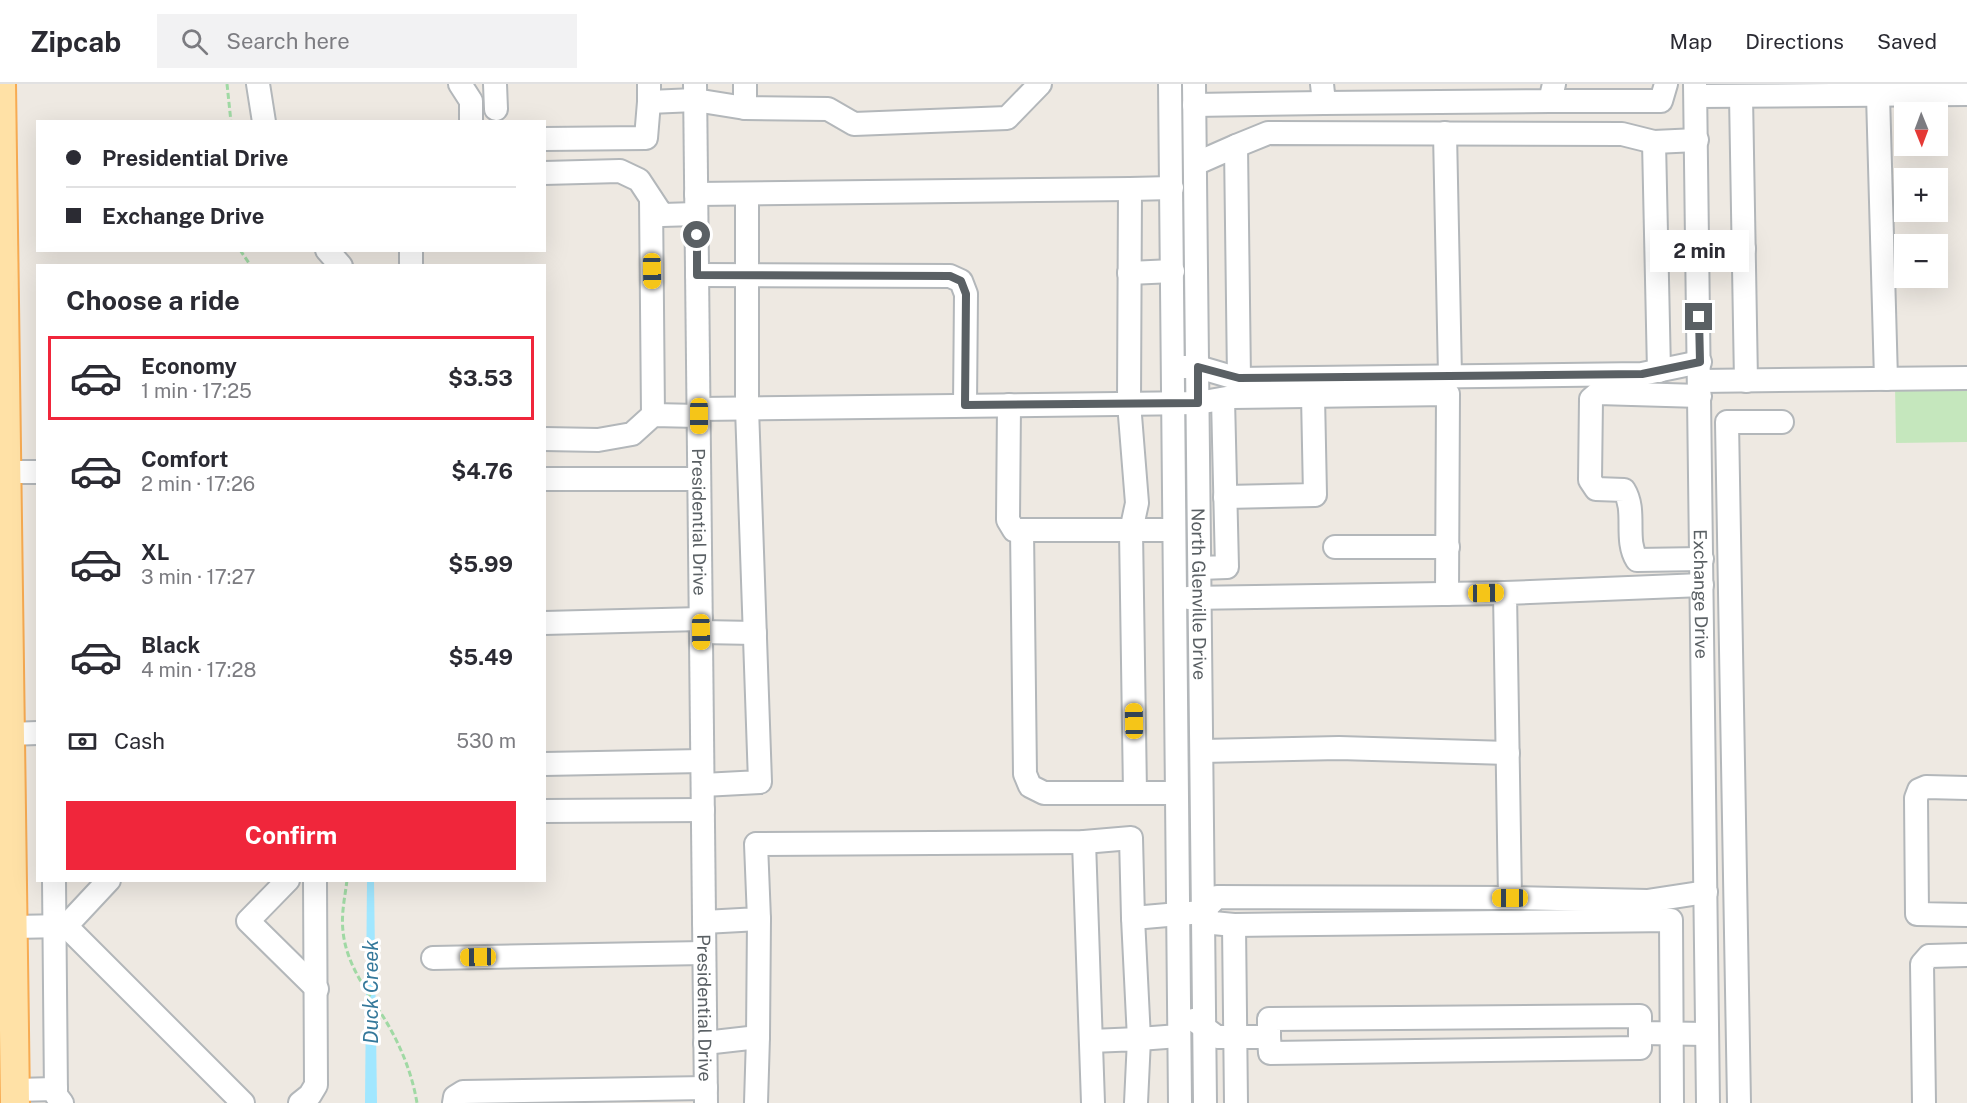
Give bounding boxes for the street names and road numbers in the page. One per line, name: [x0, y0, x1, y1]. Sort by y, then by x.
street label: Presidential Drive: [688, 448, 711, 596]
street label: North Glenville Drive: [1188, 508, 1211, 680]
street label: Exchange Drive: [1690, 529, 1713, 659]
street label: Presidential Drive: [694, 934, 716, 1082]

